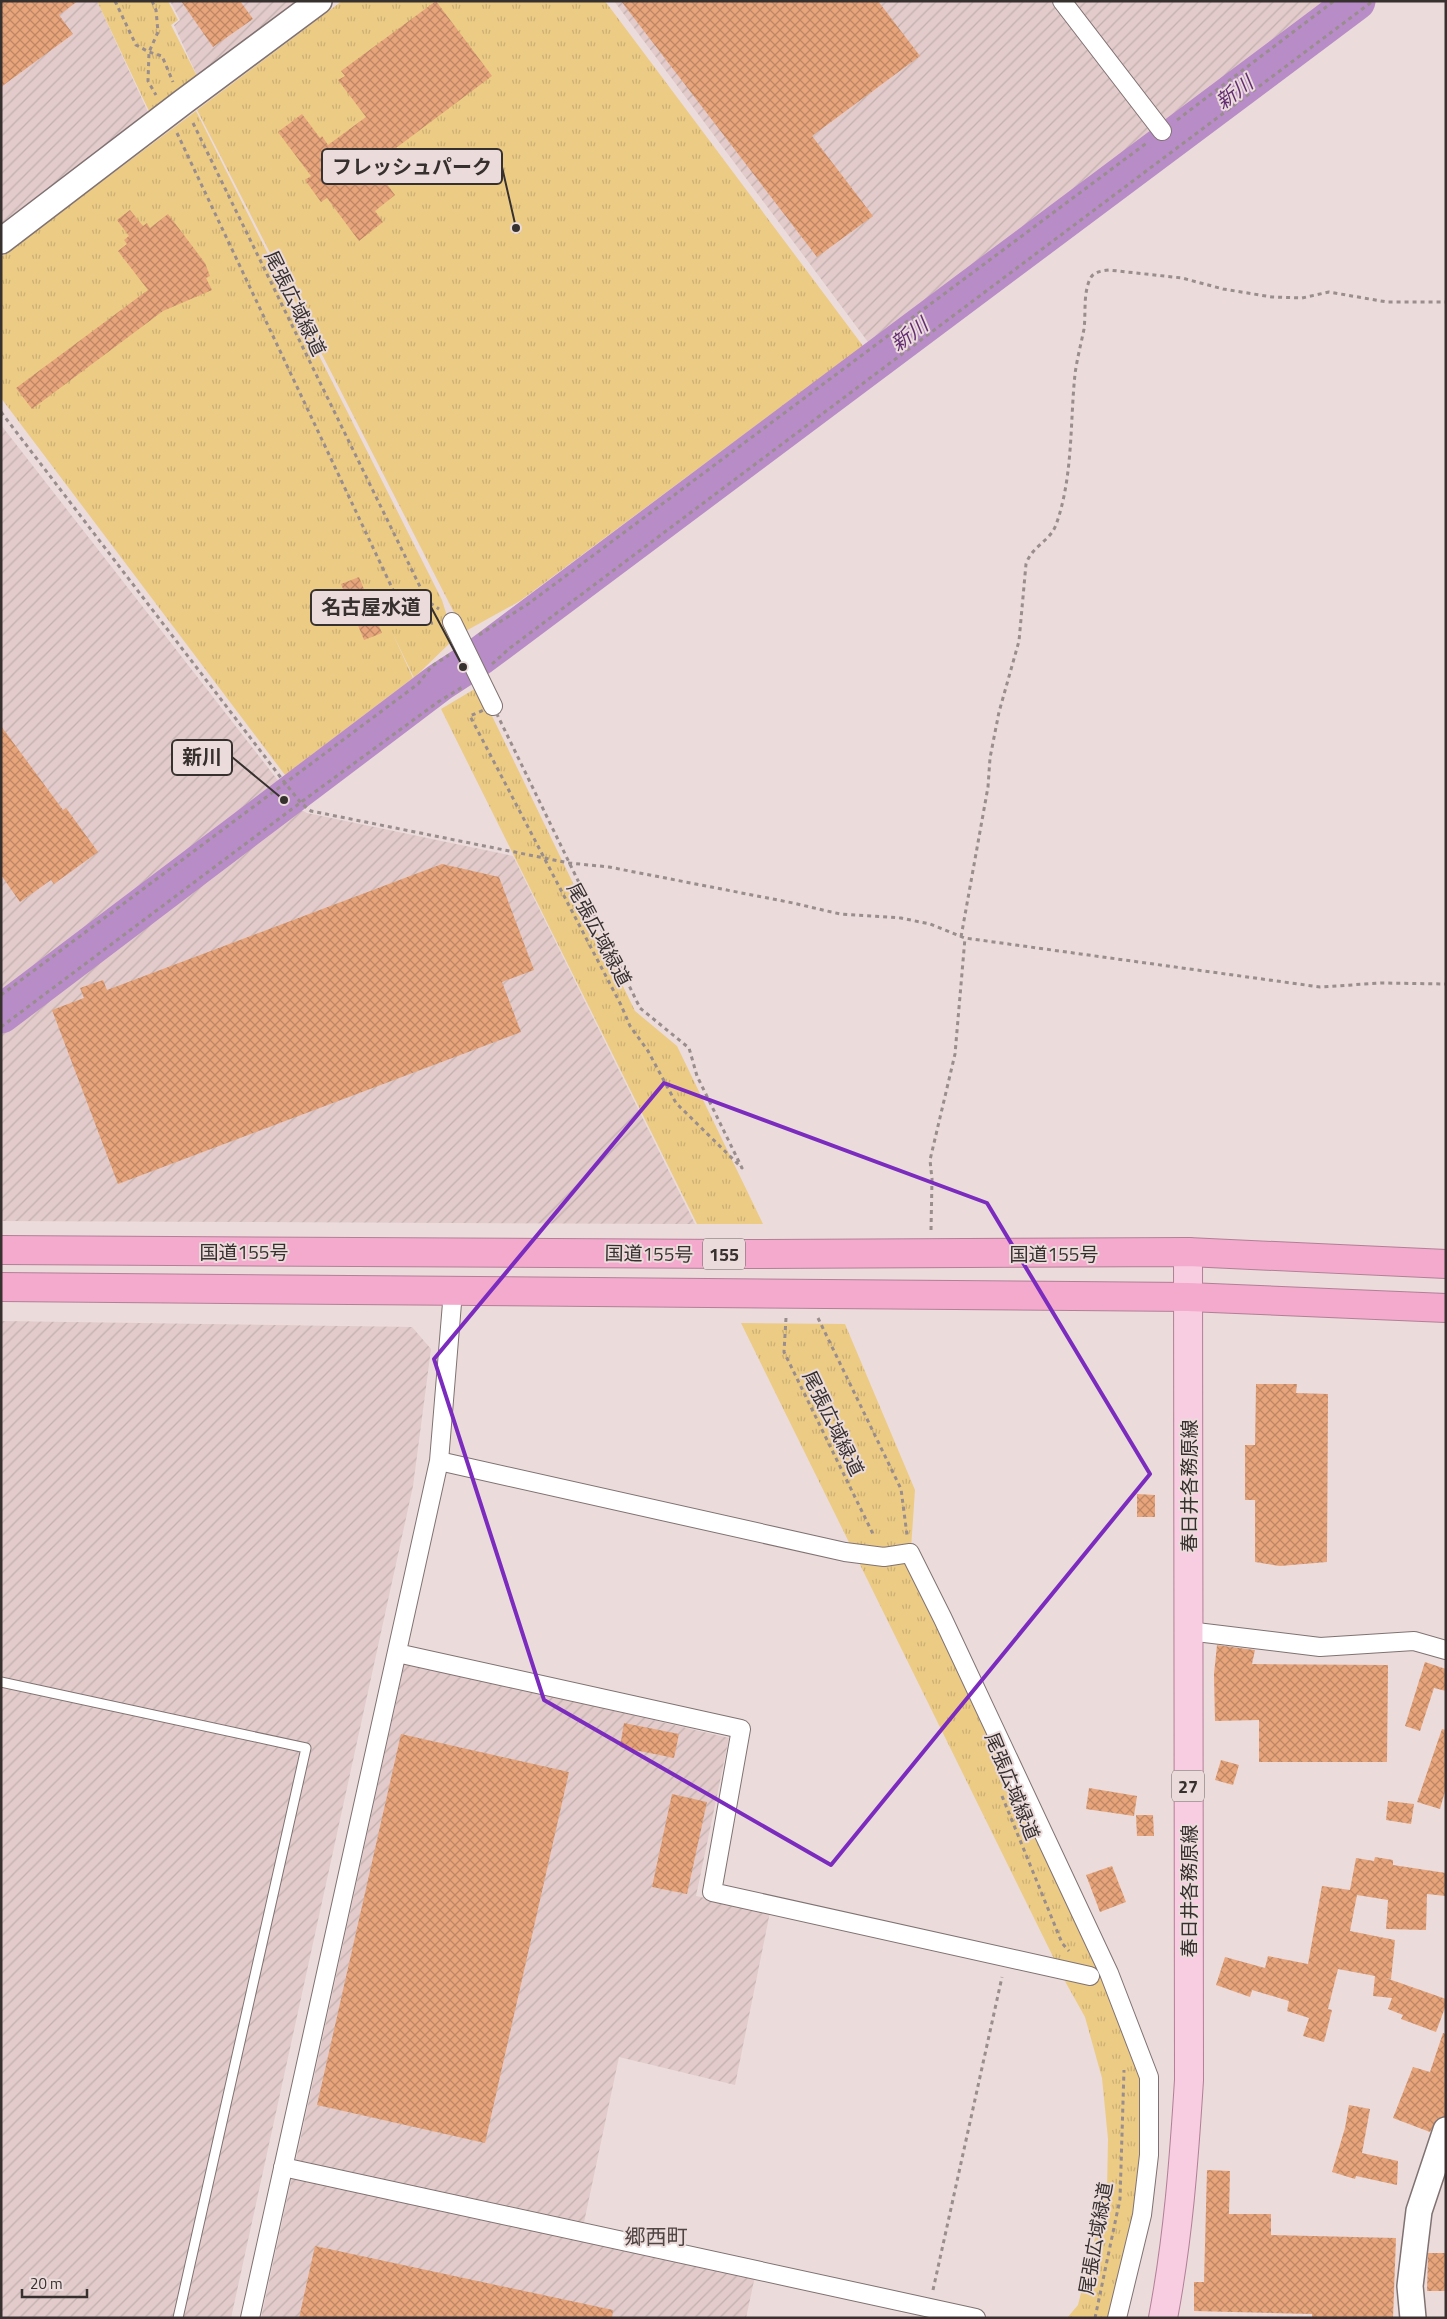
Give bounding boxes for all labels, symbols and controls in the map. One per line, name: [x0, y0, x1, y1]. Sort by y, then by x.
water label: 新川: [1209, 66, 1261, 116]
callout: フレッシュパーク: [322, 149, 502, 184]
text: フレッシュパーク: [332, 151, 492, 182]
street label: 尾張広域緑道: [258, 245, 334, 361]
water label: 新川: [884, 308, 936, 358]
callout: 名古屋水道: [311, 590, 431, 625]
text: 名古屋水道: [321, 591, 421, 622]
callout: 新川: [172, 740, 232, 775]
text: 新川: [182, 741, 222, 772]
street label: 尾張広域緑道: [560, 877, 640, 991]
street label: 国道155号: [200, 1237, 288, 1266]
street label: 国道155号: [604, 1238, 694, 1268]
road number: 155: [703, 1238, 745, 1270]
street label: 国道155号: [1010, 1239, 1098, 1268]
street label: 尾張広域緑道: [796, 1365, 872, 1481]
street label: 春日井各務原線: [1174, 1419, 1203, 1553]
street label: 尾張広域緑道: [978, 1728, 1048, 1844]
road number: 27: [1172, 1770, 1204, 1802]
street label: 春日井各務原線: [1174, 1824, 1203, 1958]
street label: 尾張広域緑道: [1071, 2179, 1119, 2297]
district label: 郷西町: [625, 2220, 688, 2252]
scale bar: [22, 2266, 88, 2298]
text: 20 m: [30, 2272, 63, 2295]

